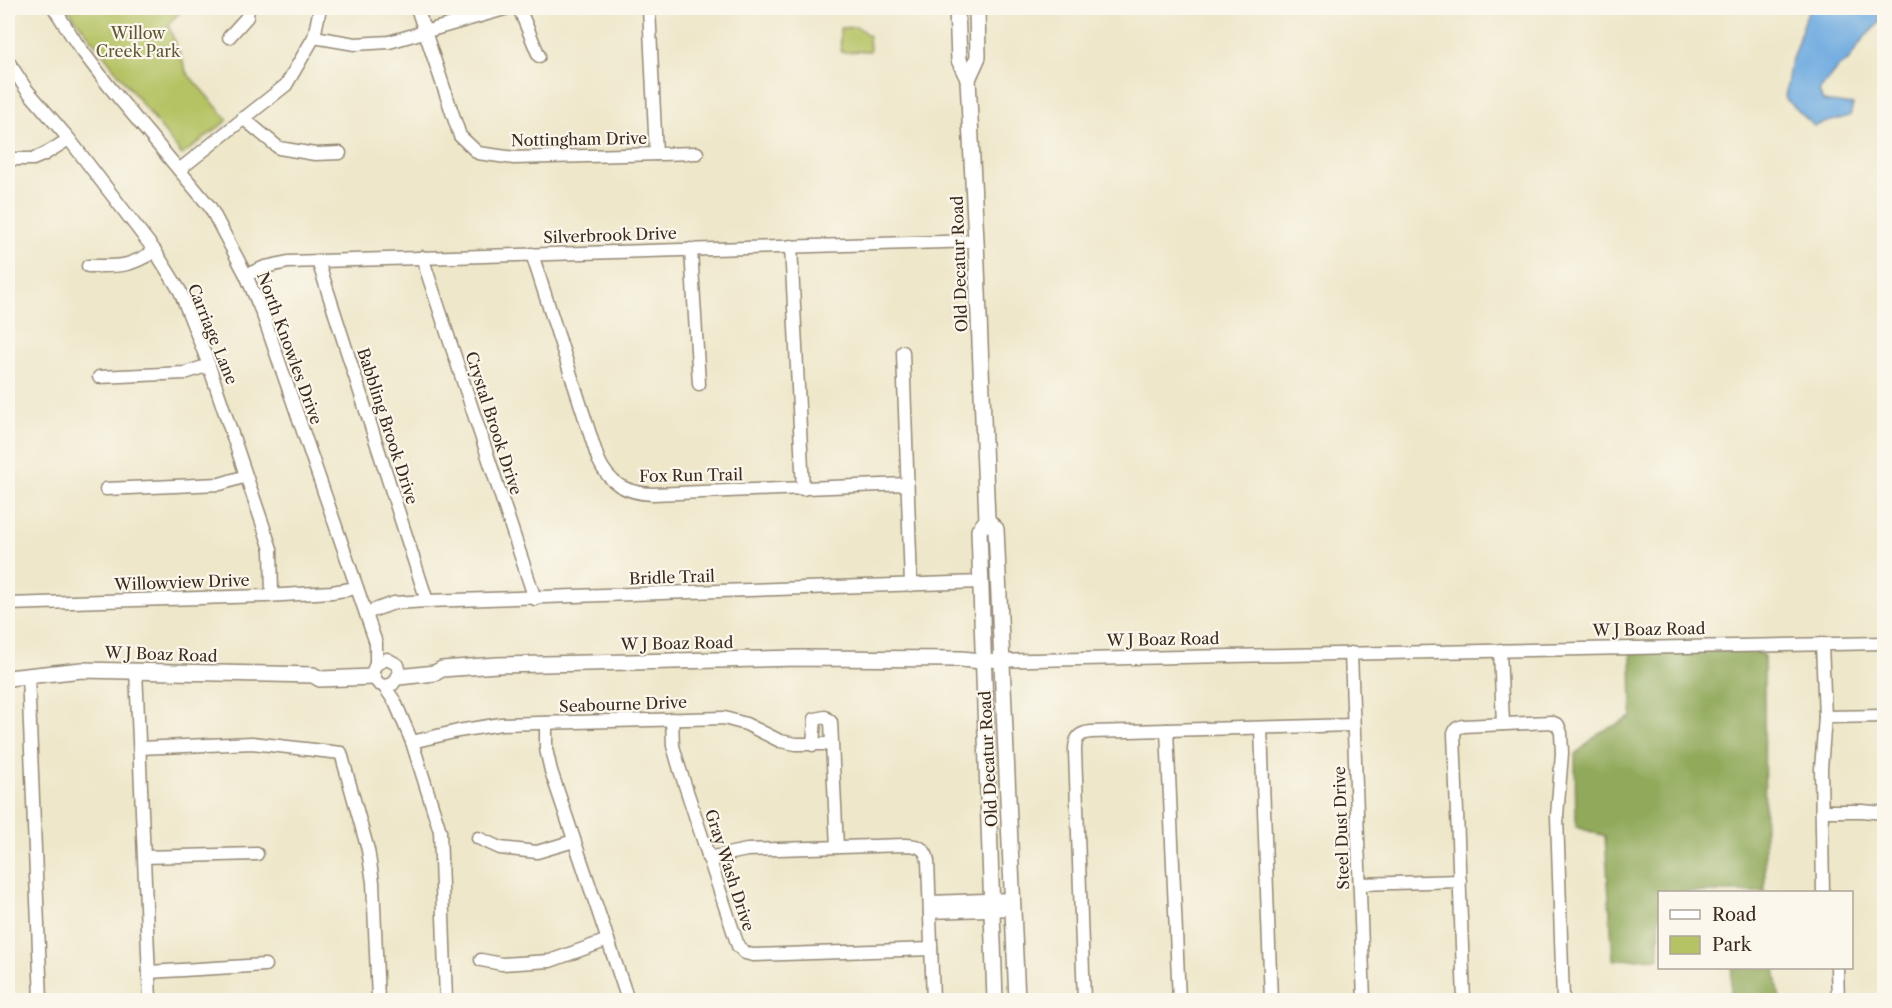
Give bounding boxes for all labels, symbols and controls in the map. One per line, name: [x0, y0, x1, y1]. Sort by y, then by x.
park label: Willow Creek Park: [96, 23, 181, 61]
street label: Nottingham Drive: [511, 128, 647, 150]
street label: Old Decatur Road: [947, 195, 971, 333]
street label: Silverbrook Drive: [543, 223, 677, 247]
street label: North Knowles Drive: [253, 269, 327, 427]
street label: Carriage Lane: [184, 281, 242, 387]
street label: Babbling Brook Drive: [353, 345, 423, 507]
street label: Crystal Brook Drive: [461, 349, 527, 497]
street label: Fox Run Trail: [639, 464, 743, 486]
street label: Bridle Trail: [629, 566, 715, 588]
street label: Willowview Drive: [113, 570, 250, 594]
street label: W J Boaz Road: [1591, 618, 1706, 640]
street label: W J Boaz Road: [1105, 628, 1220, 650]
street label: W J Boaz Road: [619, 632, 734, 654]
street label: W J Boaz Road: [103, 642, 218, 666]
street label: Old Decatur Road: [974, 690, 1002, 828]
street label: Seabourne Drive: [559, 692, 687, 716]
street label: Steel Dust Drive: [1329, 766, 1353, 890]
street label: Gray Wash Drive: [701, 807, 759, 934]
legend: [1658, 891, 1853, 969]
text: Road: [1712, 904, 1757, 926]
text: Park: [1712, 934, 1753, 956]

